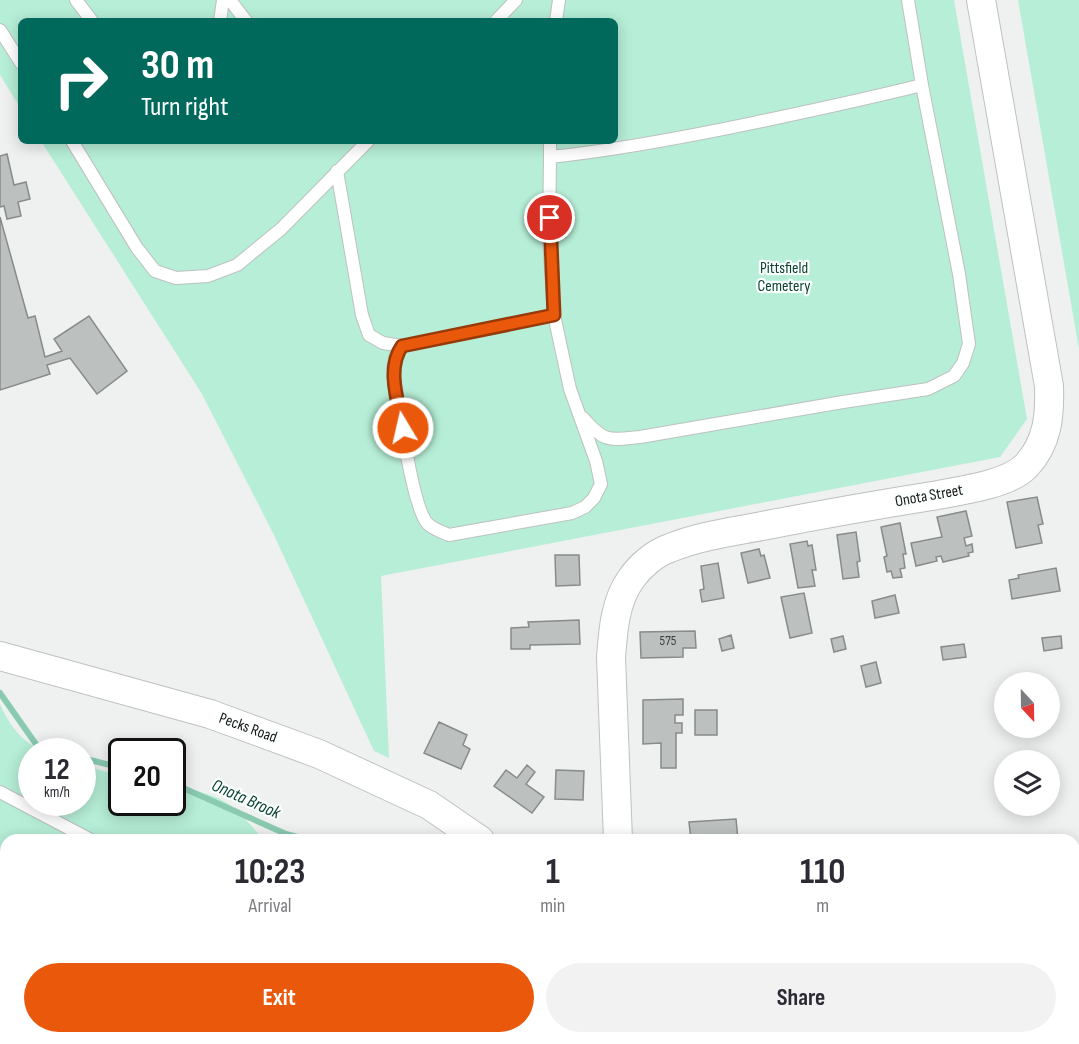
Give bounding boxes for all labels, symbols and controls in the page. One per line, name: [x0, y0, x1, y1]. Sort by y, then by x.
text: 30 m: [141, 40, 214, 91]
icon: right: [42, 42, 120, 120]
text: Turn right: [141, 91, 228, 123]
pin: [524, 192, 575, 243]
icon: arrive: [533, 201, 566, 234]
park label: Pittsfield Cemetery: [758, 259, 810, 296]
position arrow: [371, 396, 435, 460]
street label: Onota Street: [894, 481, 965, 511]
house number: 575: [660, 632, 677, 649]
north arrow: [994, 672, 1060, 738]
map controls: [994, 672, 1060, 816]
street label: Pecks Road: [216, 709, 280, 747]
speed limit sign: 20: [108, 738, 186, 816]
button: layers: [994, 750, 1060, 816]
text: 12: [44, 752, 70, 788]
water label: Onota Brook: [208, 775, 285, 824]
text: km/h: [44, 783, 70, 802]
text: 10:23: [235, 851, 305, 894]
text: 1: [546, 851, 560, 894]
text: 110: [800, 851, 845, 894]
text: Arrival: [249, 894, 292, 918]
text: min: [540, 894, 565, 918]
text: m: [816, 894, 829, 918]
button: Exit: [24, 963, 534, 1032]
button: Share: [546, 963, 1056, 1032]

